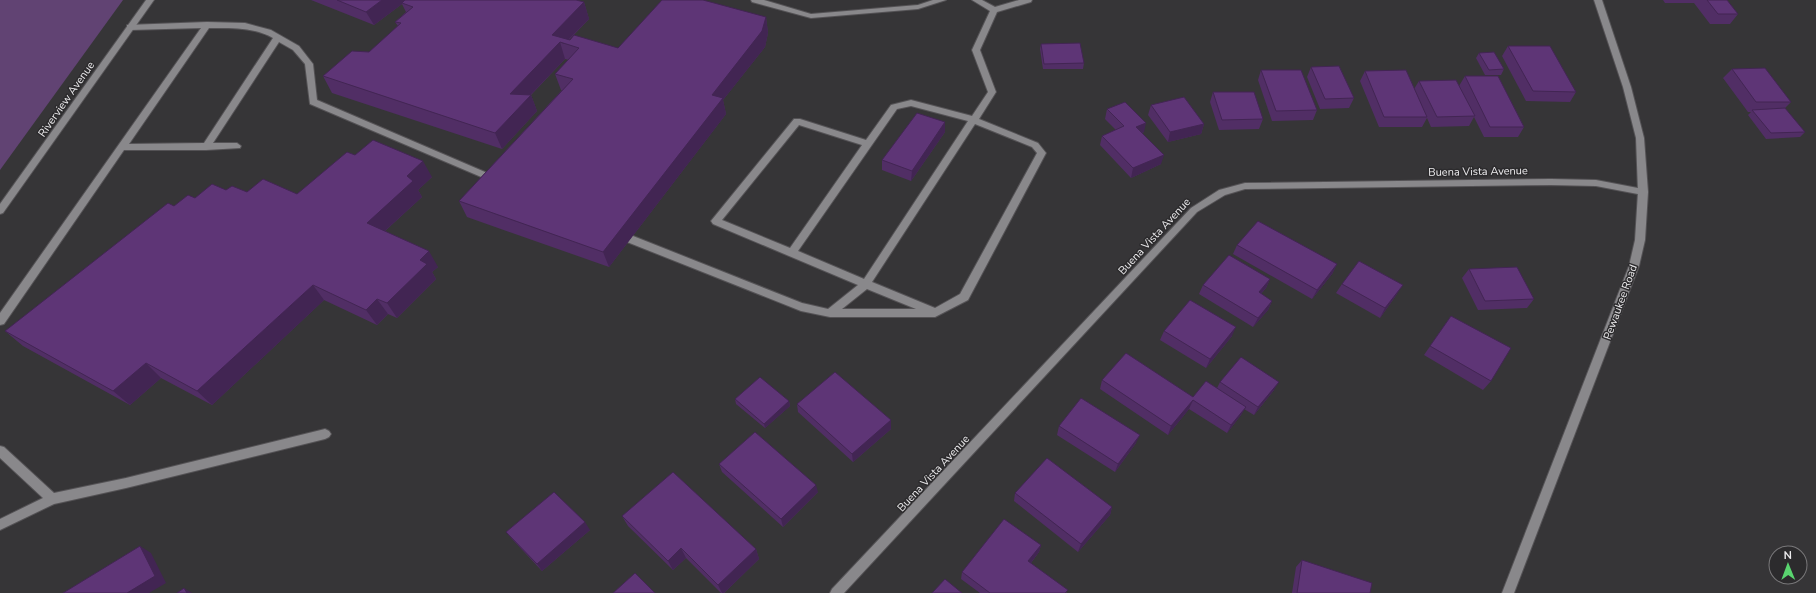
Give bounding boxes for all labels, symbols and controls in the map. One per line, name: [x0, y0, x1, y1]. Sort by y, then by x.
street label: Riverview Avenue: [35, 58, 98, 140]
street label: Buena Vista Avenue: [1428, 163, 1528, 180]
street label: Buena Vista Avenue: [1115, 195, 1194, 278]
street label: Pewaukee Road: [1600, 262, 1641, 342]
street label: Buena Vista Avenue: [894, 432, 973, 515]
north arrow: [1768, 545, 1808, 585]
text: N: [1784, 548, 1792, 563]

